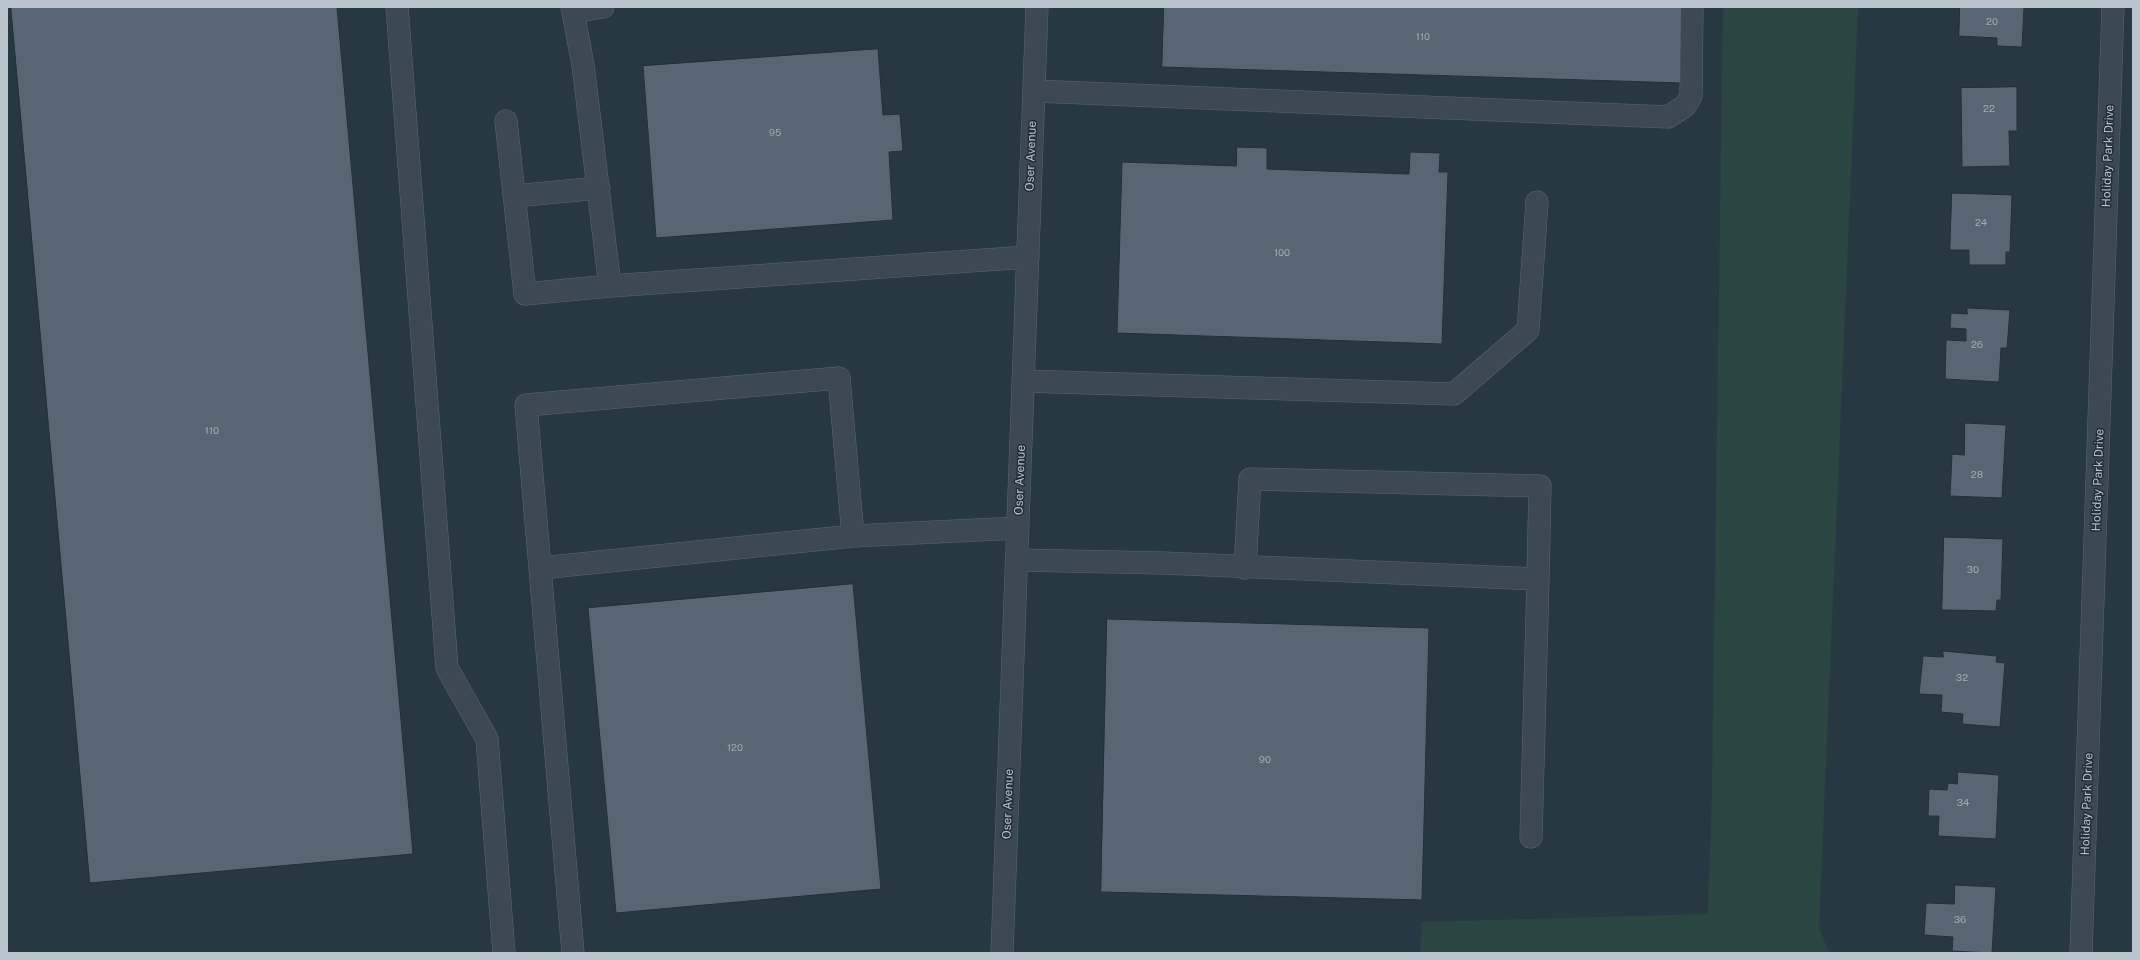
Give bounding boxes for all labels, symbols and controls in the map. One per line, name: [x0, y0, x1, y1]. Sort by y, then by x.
house number: 20: [1986, 16, 1998, 28]
house number: 110: [1416, 31, 1430, 43]
house number: 22: [1983, 103, 1995, 115]
street label: Holiday Park Drive: [2099, 104, 2117, 208]
street label: Oser Avenue: [1023, 121, 1039, 191]
house number: 95: [769, 127, 781, 139]
house number: 24: [1975, 217, 1987, 229]
house number: 100: [1274, 247, 1290, 259]
house number: 26: [1971, 339, 1983, 351]
house number: 110: [205, 425, 219, 437]
street label: Holiday Park Drive: [2089, 428, 2107, 532]
street label: Oser Avenue: [1012, 445, 1028, 515]
house number: 28: [1971, 469, 1983, 481]
house number: 30: [1967, 564, 1979, 576]
house number: 32: [1956, 672, 1968, 684]
house number: 120: [727, 742, 743, 754]
street label: Holiday Park Drive: [2078, 752, 2096, 856]
house number: 90: [1259, 754, 1271, 766]
street label: Oser Avenue: [1000, 769, 1016, 839]
house number: 34: [1957, 797, 1969, 809]
house number: 36: [1954, 914, 1966, 926]

